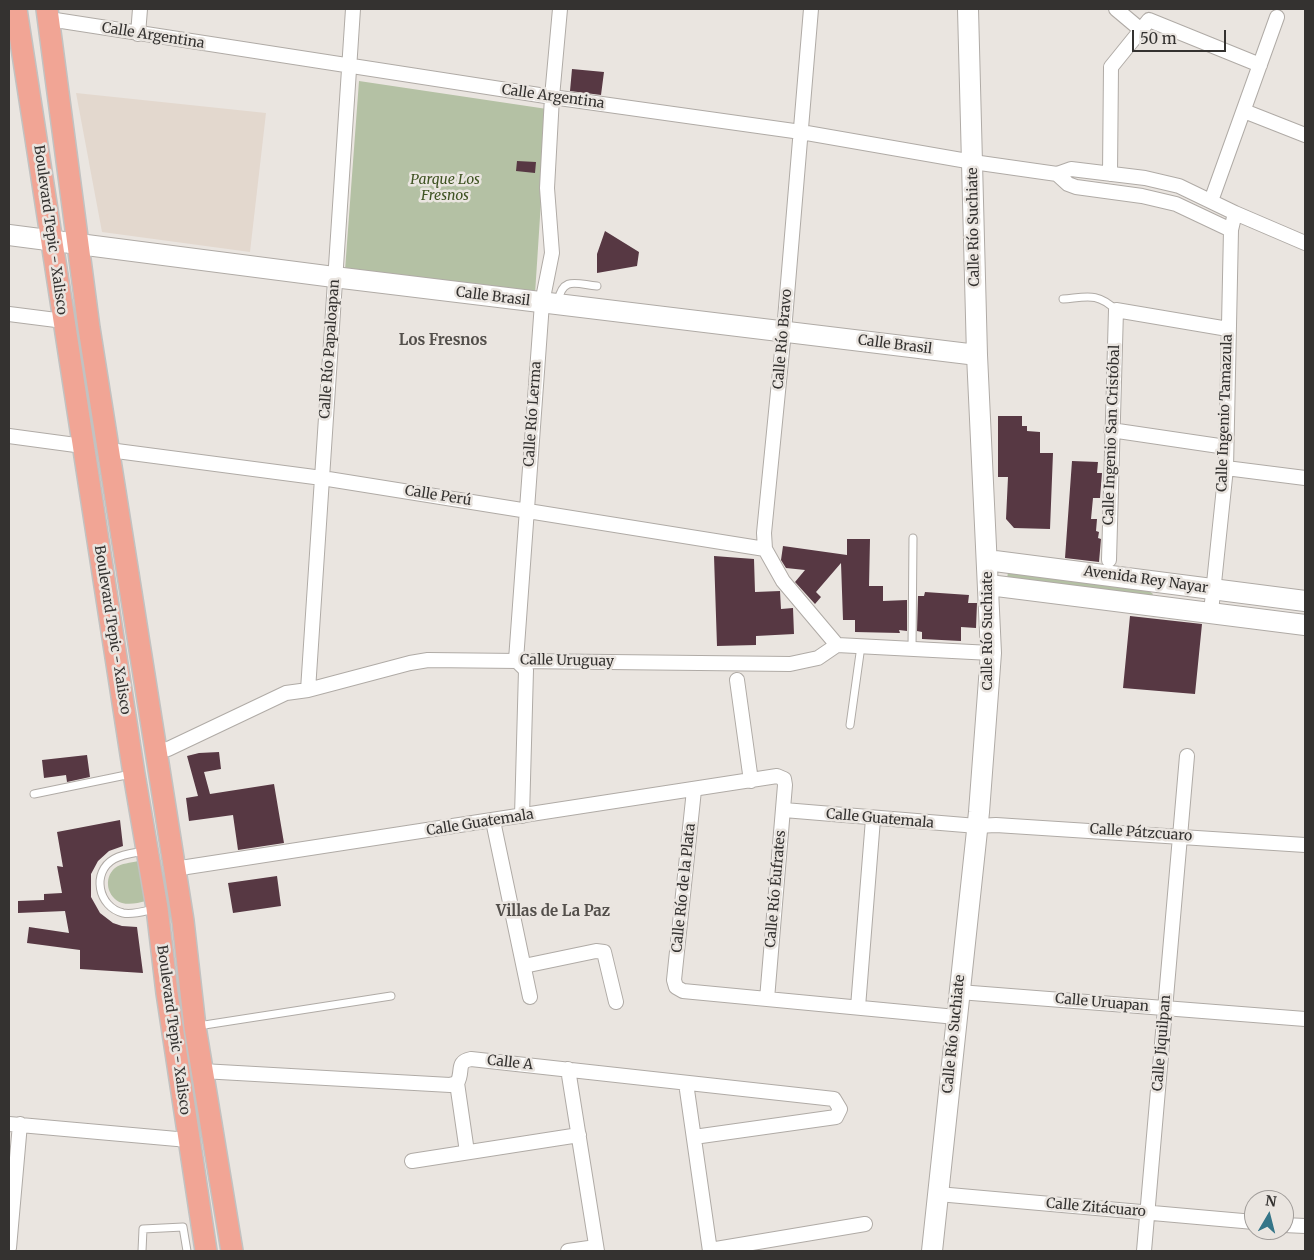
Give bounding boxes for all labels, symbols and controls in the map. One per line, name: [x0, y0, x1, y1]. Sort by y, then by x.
street label: Calle Argentina: [101, 20, 205, 52]
scale bar: [1134, 20, 1228, 52]
text: 50 m: [1140, 29, 1177, 48]
street label: Calle Argentina: [501, 81, 605, 113]
street label: Boulevard Tepic - Xalisco: [30, 144, 70, 316]
street label: Calle Río Suchiate: [965, 167, 983, 287]
park label: Parque Los Fresnos: [410, 172, 480, 204]
street label: Calle Río Papaloapan: [317, 279, 343, 419]
street label: Calle Brasil: [455, 284, 531, 310]
street label: Calle Río Bravo: [770, 288, 796, 390]
district label: Los Fresnos: [399, 332, 487, 350]
street label: Calle Brasil: [857, 332, 933, 358]
street label: Calle Ingenio Tamazula: [1214, 334, 1236, 492]
street label: Calle Ingenio San Cristóbal: [1100, 345, 1124, 525]
street label: Calle Río Lerma: [521, 361, 545, 467]
street label: Calle Perú: [403, 482, 473, 510]
street label: Boulevard Tepic - Xalisco: [90, 544, 134, 716]
street label: Avenida Rey Nayar: [1083, 563, 1209, 597]
street label: Calle Río Suchiate: [980, 571, 996, 691]
street label: Calle Uruguay: [520, 652, 614, 670]
street label: Calle Guatemala: [425, 806, 535, 840]
street label: Calle Guatemala: [825, 806, 935, 832]
street label: Calle Pátzcuaro: [1089, 821, 1193, 845]
street label: Calle Río de la Plata: [669, 823, 699, 953]
street label: Calle Río Éufrates: [763, 830, 789, 948]
district label: Villas de La Paz: [496, 903, 610, 921]
street label: Boulevard Tepic - Xalisco: [153, 944, 193, 1116]
street label: Calle Río Suchiate: [939, 974, 969, 1094]
street label: Calle Uruapan: [1054, 991, 1150, 1015]
street label: Calle Jiquilpan: [1149, 994, 1175, 1092]
street label: Calle A: [486, 1052, 534, 1074]
north arrow: [1244, 1190, 1294, 1240]
text: N: [1264, 1191, 1278, 1211]
street label: Calle Zitácuaro: [1045, 1195, 1147, 1221]

